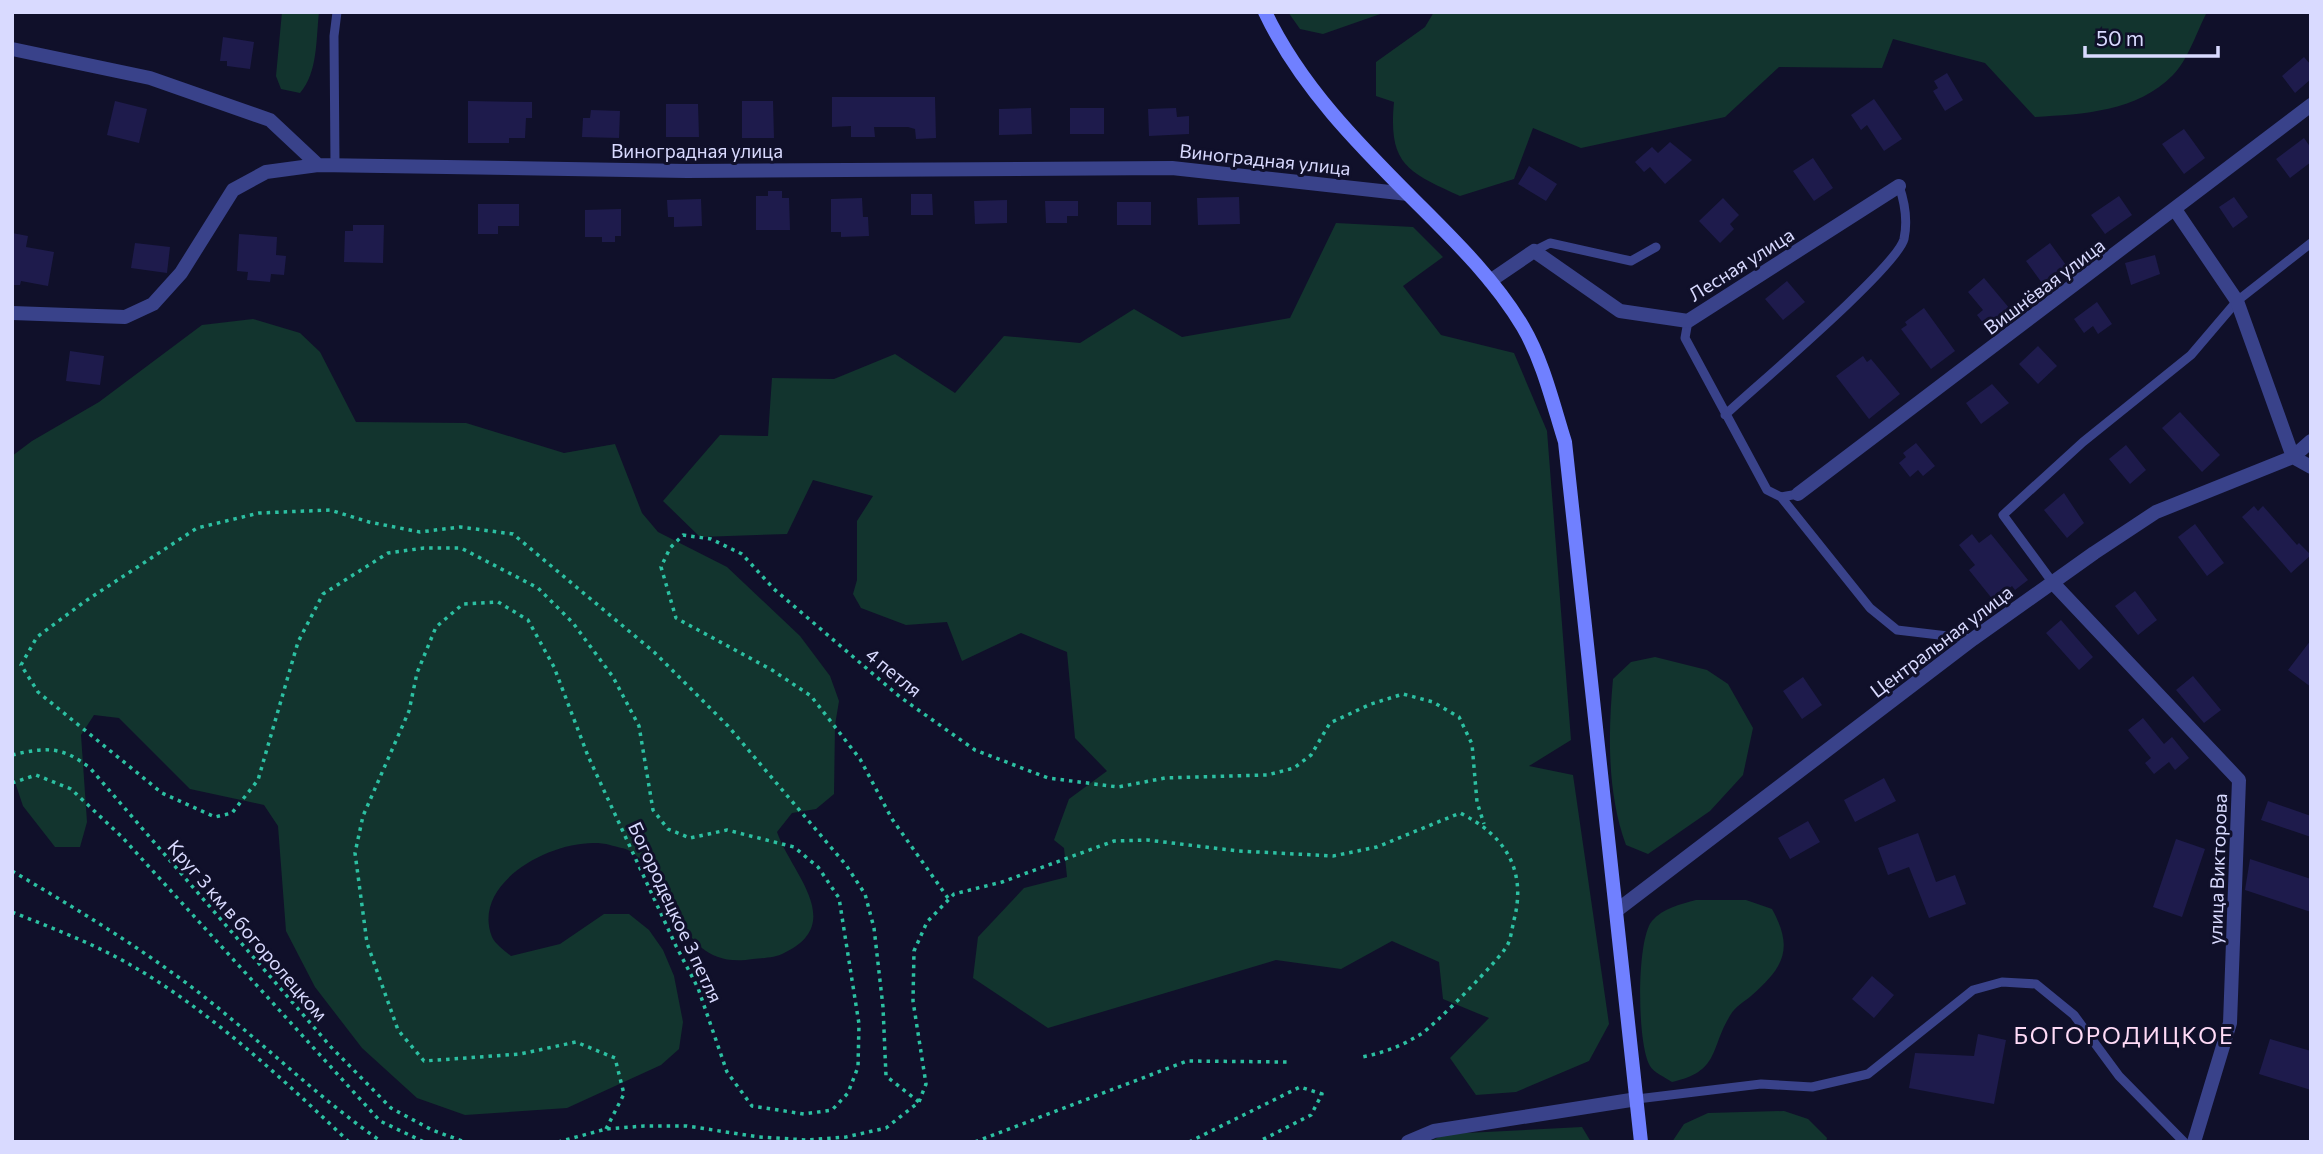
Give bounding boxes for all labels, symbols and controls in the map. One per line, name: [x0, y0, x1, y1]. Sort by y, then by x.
scale bar: [2085, 14, 2218, 58]
text: 50 m: [2096, 25, 2144, 50]
street label: Виноградная улица: [611, 139, 783, 162]
street label: Виноградная улица: [1178, 139, 1352, 179]
street label: Лесная улица: [1684, 222, 1798, 306]
street label: Вишнёвая улица: [1979, 233, 2109, 339]
street label: Центральная улица: [1865, 580, 2017, 702]
street label: 4 петля: [861, 642, 927, 702]
street label: улица Викторова: [2203, 793, 2231, 945]
street label: Богородецкое 3 петля: [624, 818, 728, 1006]
street label: Круг 3 км в богоролецком: [163, 835, 333, 1025]
district label: БОГОРОДИЦКОЕ: [2013, 1021, 2235, 1049]

